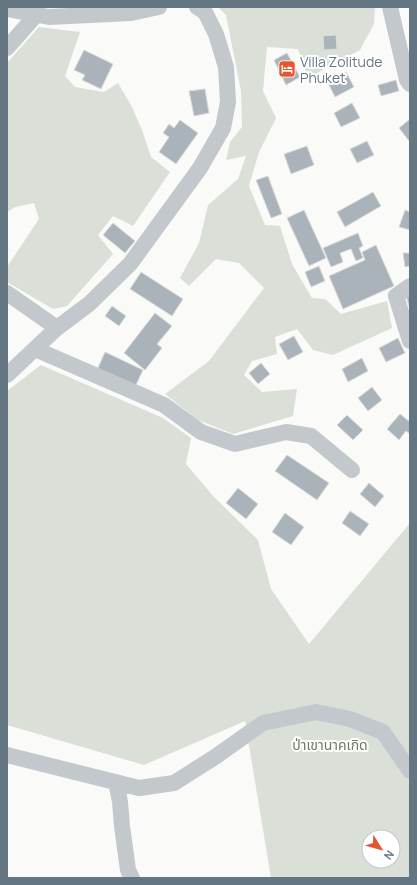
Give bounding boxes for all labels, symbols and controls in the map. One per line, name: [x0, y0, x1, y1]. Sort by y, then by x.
place label: Villa Zolitude Phuket: [300, 52, 382, 87]
hotel icon: Villa Zolitude Phuket: [277, 59, 297, 79]
park label: ป่าเขานาคเกิด: [292, 735, 368, 754]
north arrow: [361, 829, 401, 869]
text: N: [381, 848, 398, 863]

